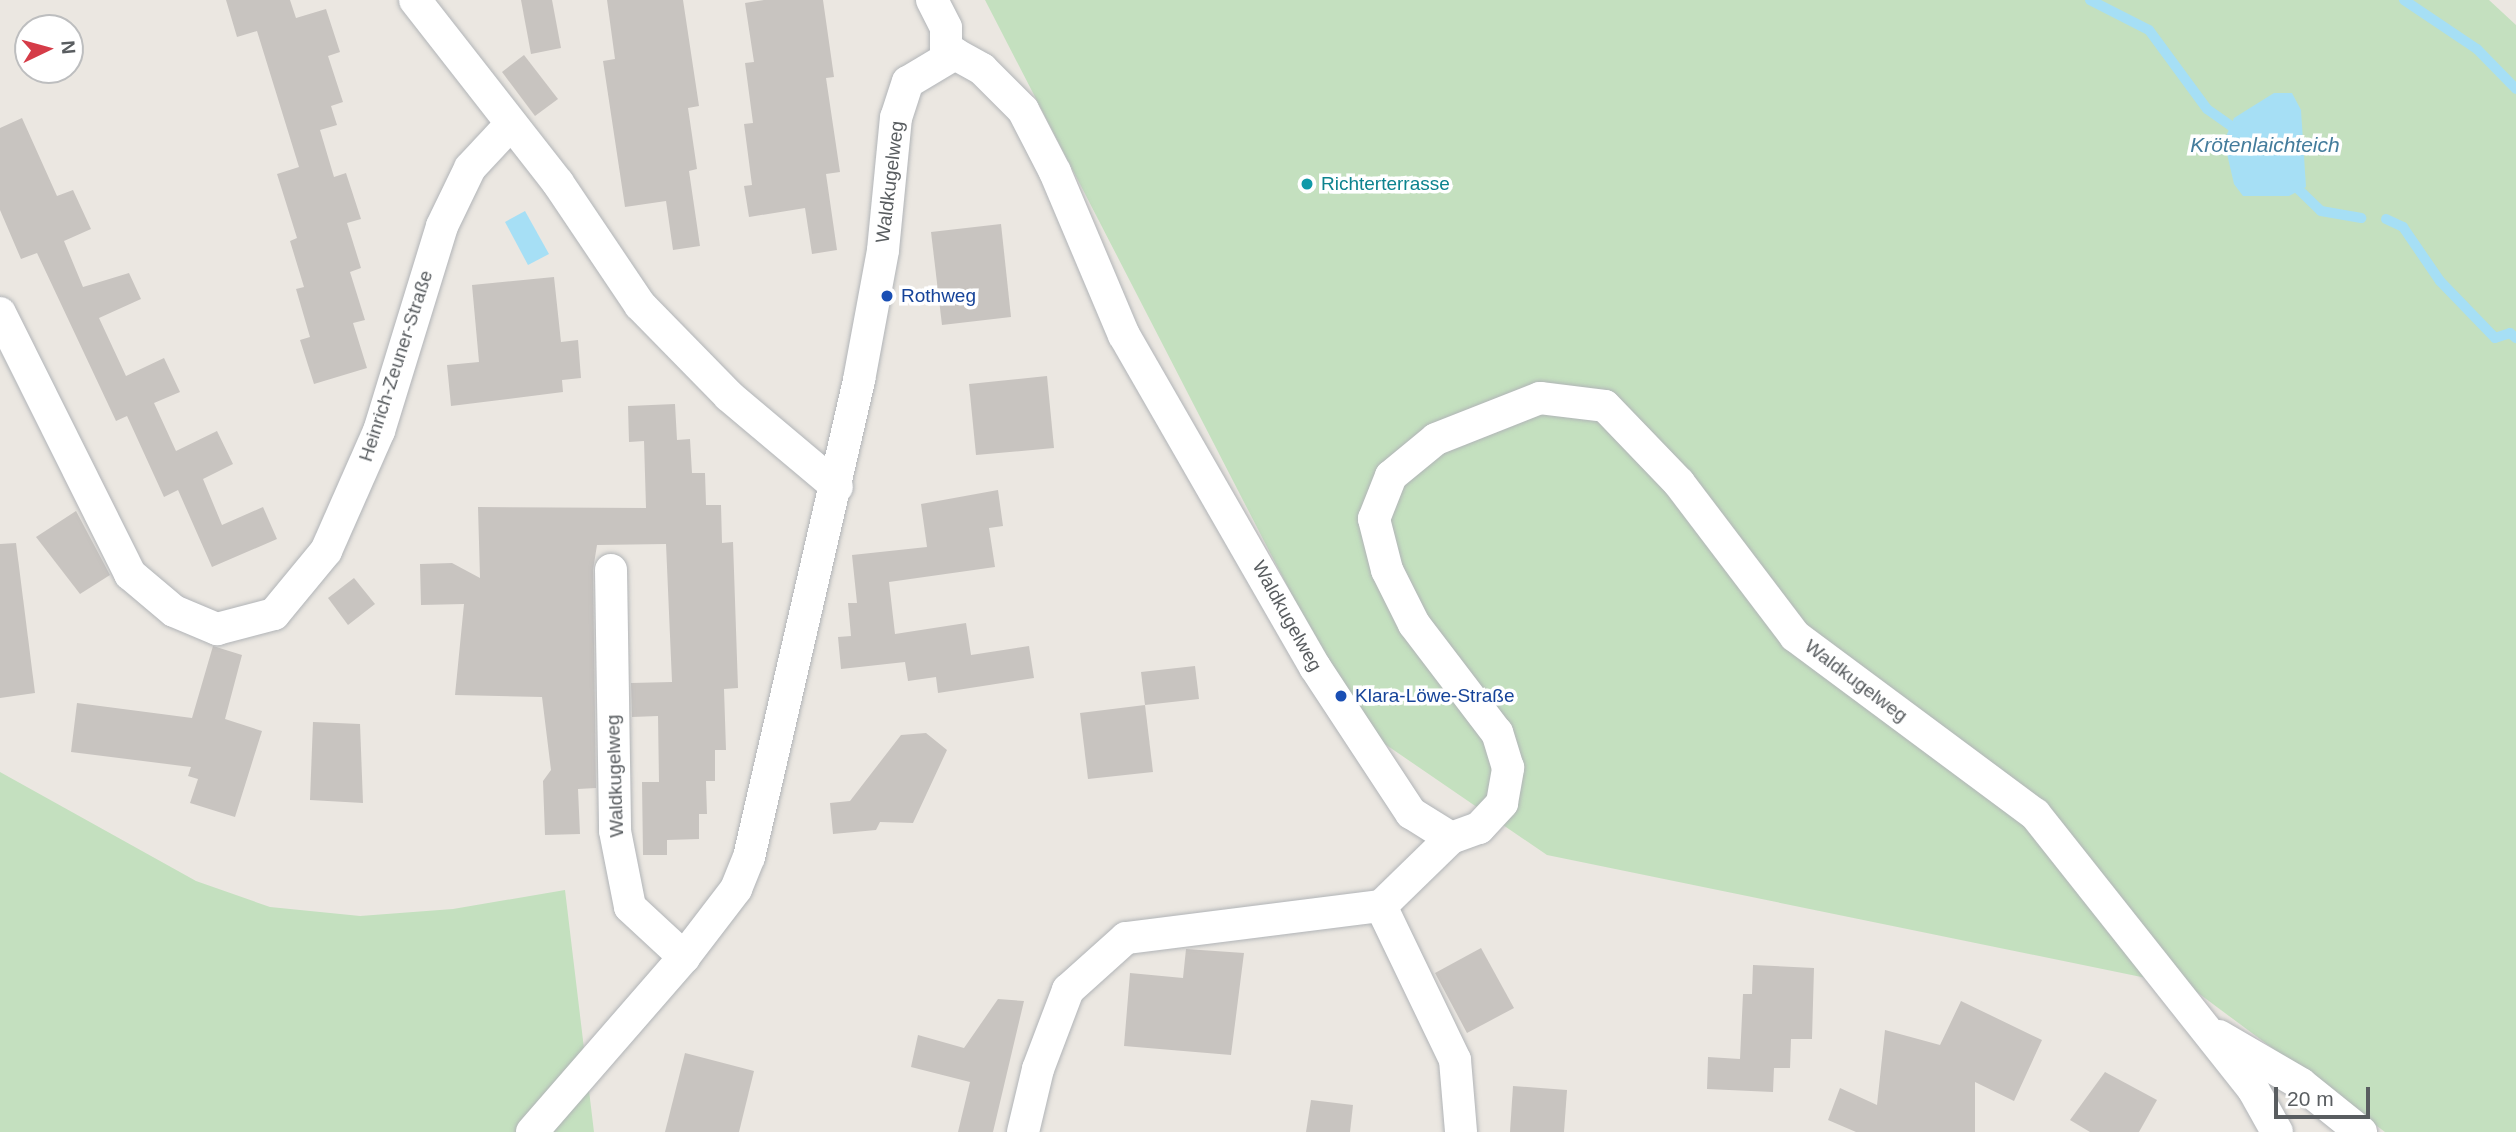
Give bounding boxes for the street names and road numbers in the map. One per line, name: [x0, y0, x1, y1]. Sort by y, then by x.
street label: Waldkugelweg: [871, 120, 909, 244]
street label: Heinrich-Zeuner-Straße: [354, 268, 438, 464]
street label: Waldkugelweg: [1247, 557, 1327, 675]
street label: Waldkugelweg: [1800, 635, 1912, 727]
street label: Waldkugelweg: [601, 714, 629, 838]

